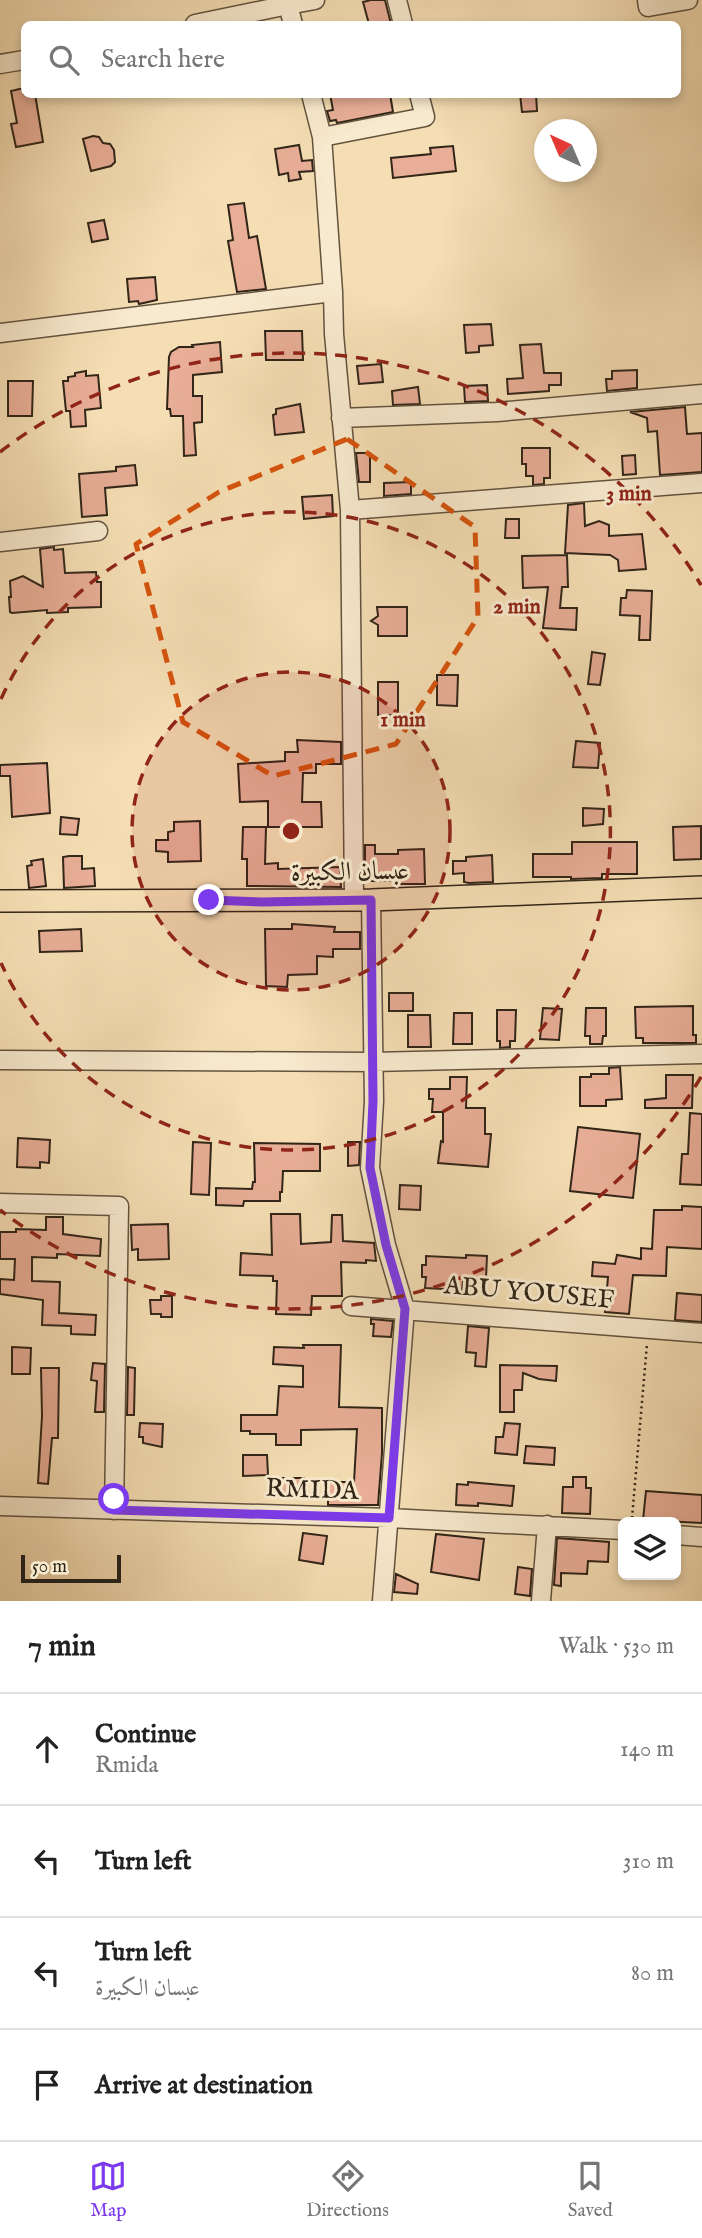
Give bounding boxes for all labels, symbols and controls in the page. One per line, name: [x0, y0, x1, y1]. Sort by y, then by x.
search box: [21, 21, 681, 98]
icon: search: [45, 41, 83, 79]
text: Search here: [101, 43, 225, 76]
north arrow: [534, 119, 597, 182]
text: 3 min: [606, 481, 652, 508]
text: 2 min: [493, 594, 541, 621]
text: 1 min: [380, 707, 426, 734]
centre of rings: [279, 819, 303, 843]
street label: عبسان الكبيرة: [291, 854, 409, 890]
route end: [193, 884, 224, 915]
street label: ABU YOUSEF: [442, 1269, 615, 1317]
street label: RMIDA: [265, 1472, 361, 1508]
route start: [98, 1483, 129, 1514]
map controls: [618, 1517, 681, 1580]
button: layers: [618, 1517, 681, 1580]
scale bar: [21, 1552, 121, 1584]
text: 50 m: [32, 1555, 67, 1579]
text: 7 min: [28, 1628, 96, 1666]
text: Walk · 530 m: [559, 1632, 674, 1661]
text: Continue: [95, 1718, 196, 1751]
icon: ahead: [28, 1730, 66, 1768]
text: 140 m: [620, 1735, 674, 1764]
text: Rmida: [95, 1751, 158, 1780]
icon: left: [28, 1842, 66, 1880]
text: Turn left: [95, 1845, 192, 1878]
text: 310 m: [623, 1847, 674, 1876]
text: Turn left: [95, 1936, 192, 1969]
icon: left: [28, 1954, 66, 1992]
text: 80 m: [631, 1959, 674, 1988]
text: عبسان الكبيرة: [95, 1974, 200, 2003]
icon: arrive: [28, 2066, 66, 2104]
text: Arrive at destination: [95, 2069, 313, 2102]
tab: Map: [89, 2157, 127, 2223]
tab: Directions: [306, 2157, 389, 2223]
tab: Saved: [568, 2157, 613, 2223]

